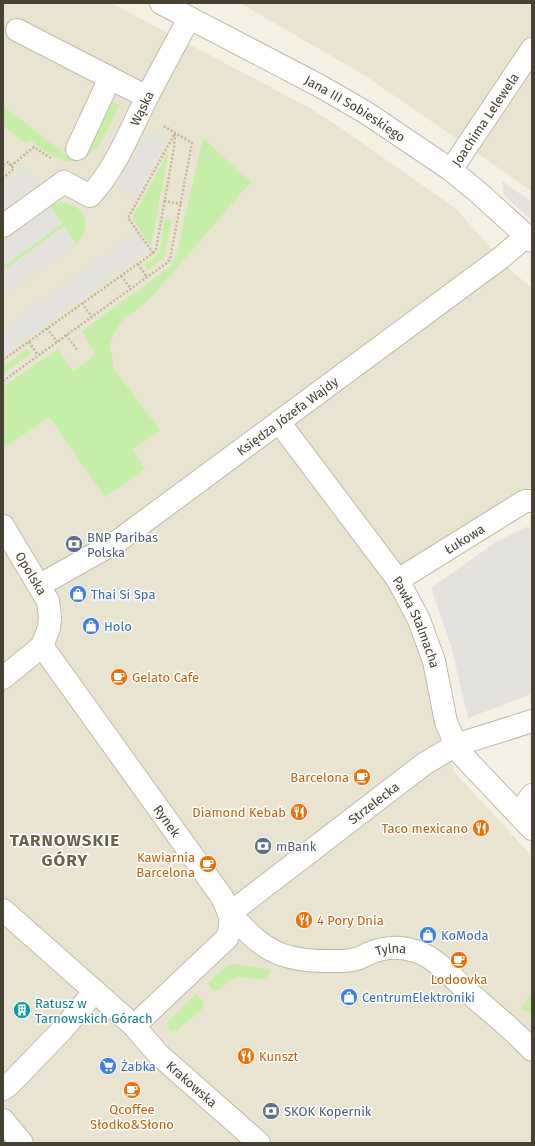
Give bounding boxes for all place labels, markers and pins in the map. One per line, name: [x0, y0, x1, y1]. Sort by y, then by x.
place label: BNP Paribas Polska: [87, 530, 158, 560]
bank icon: BNP Paribas Polska: [64, 534, 84, 554]
shop icon: Thai Si Spa: [68, 584, 88, 604]
place label: Thai Si Spa: [91, 587, 155, 602]
shop icon: Holo: [81, 616, 101, 636]
place label: Holo: [104, 619, 132, 634]
cafe icon: Gelato Cafe: [109, 667, 129, 687]
place label: Gelato Cafe: [132, 670, 199, 685]
cafe icon: Barcelona: [352, 767, 372, 787]
place label: Barcelona: [290, 770, 349, 785]
restaurant icon: Diamond Kebab: [289, 802, 309, 822]
place label: Diamond Kebab: [192, 805, 286, 820]
restaurant icon: Taco mexicano: [471, 818, 491, 838]
place label: Taco mexicano: [381, 821, 468, 836]
bank icon: mBank: [253, 836, 273, 856]
place label: mBank: [276, 839, 317, 854]
place label: Kawiarnia Barcelona: [136, 850, 195, 880]
cafe icon: Kawiarnia Barcelona: [198, 854, 218, 874]
restaurant icon: 4 Pory Dnia: [294, 910, 314, 930]
place label: 4 Pory Dnia: [317, 913, 384, 928]
shop icon: KoModa: [418, 925, 438, 945]
place label: KoModa: [441, 928, 489, 943]
cafe icon: Lodoovka: [449, 950, 469, 970]
place label: Lodoovka: [431, 972, 487, 987]
shop icon: CentrumElektroniki: [339, 987, 359, 1007]
place label: CentrumElektroniki: [362, 990, 475, 1005]
place label: Ratusz w Tarnowskich Górach: [35, 996, 153, 1026]
building icon: Ratusz w Tarnowskich Górach: [12, 1000, 32, 1020]
restaurant icon: Kunszt: [236, 1046, 256, 1066]
place label: Kunszt: [259, 1049, 298, 1064]
supermarket icon: Żabka: [98, 1056, 118, 1076]
place label: Żabka: [121, 1059, 156, 1074]
cafe icon: Qcoffee Słodko&Słono: [122, 1080, 142, 1100]
bank icon: SKOK Kopernik: [261, 1101, 281, 1121]
place label: Qcoffee Słodko&Słono: [90, 1102, 174, 1132]
place label: SKOK Kopernik: [284, 1104, 372, 1119]

